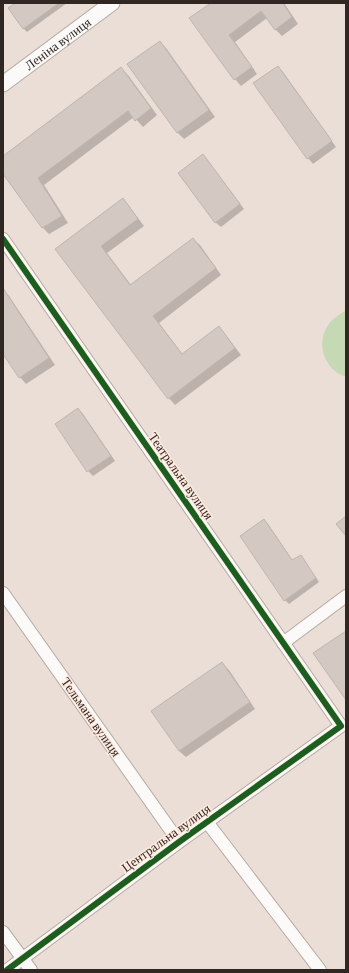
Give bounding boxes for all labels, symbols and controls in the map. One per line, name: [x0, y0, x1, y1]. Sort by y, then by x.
street label: Леніна вулиця: [22, 14, 94, 73]
street label: Театральна вулиця: [145, 430, 217, 522]
street label: Тельмана вулиця: [58, 675, 124, 759]
street label: Центральна вулиця: [119, 801, 213, 875]

